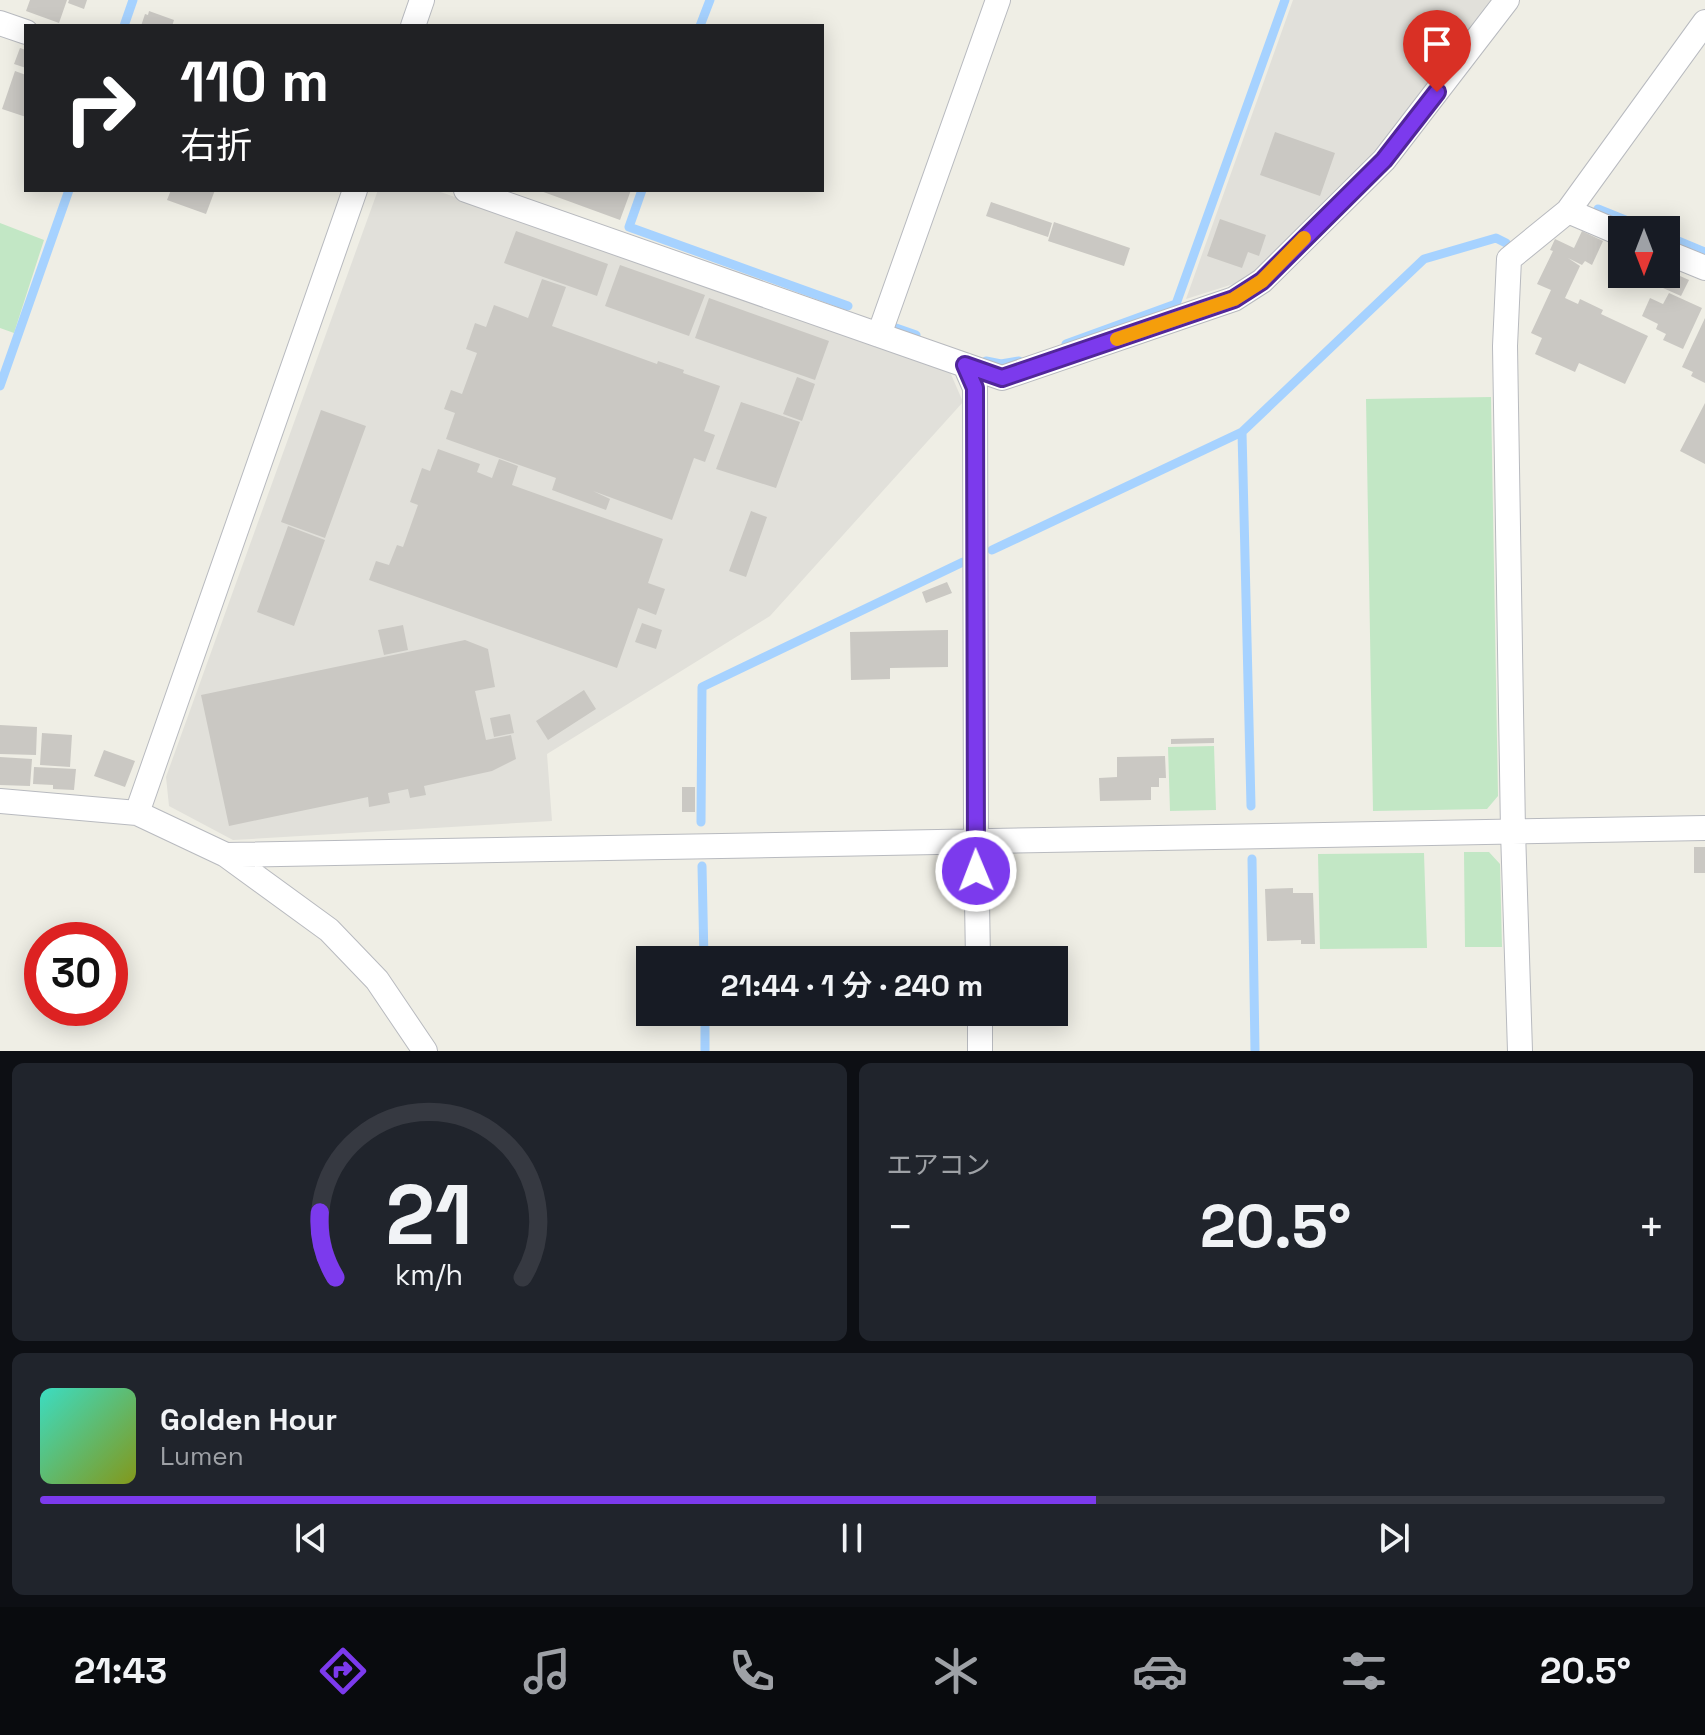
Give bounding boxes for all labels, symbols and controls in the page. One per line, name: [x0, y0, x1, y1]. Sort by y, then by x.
pin: [1403, 10, 1471, 92]
icon: arrive: [1415, 22, 1459, 66]
text: 110 m: [180, 46, 329, 117]
icon: right: [48, 56, 152, 160]
text: 右折: [180, 123, 252, 169]
north arrow: [1608, 216, 1680, 288]
map controls: [1608, 216, 1680, 288]
position arrow: [934, 829, 1018, 913]
speed limit sign: 30: [24, 922, 128, 1026]
text: 21:44 · 1 分 · 240 m: [721, 966, 983, 1005]
text: エアコン: [887, 1148, 991, 1182]
text: 21: [386, 1162, 473, 1268]
text: 20.5°: [1200, 1188, 1351, 1265]
text: −: [887, 1199, 914, 1255]
text: +: [1638, 1199, 1665, 1255]
text: km/h: [395, 1257, 463, 1293]
text: Golden Hour: [160, 1400, 337, 1439]
text: Lumen: [160, 1439, 244, 1473]
icon: previous: [289, 1516, 333, 1560]
icon: pause: [830, 1516, 874, 1560]
icon: next: [1372, 1516, 1416, 1560]
icon: directions: [315, 1643, 371, 1699]
icon: music: [519, 1643, 575, 1699]
icon: phone: [724, 1643, 780, 1699]
icon: climate: [928, 1643, 984, 1699]
icon: car: [1132, 1643, 1188, 1699]
icon: filters: [1336, 1643, 1392, 1699]
text: 21:43: [74, 1648, 167, 1694]
text: 20.5°: [1540, 1648, 1631, 1694]

